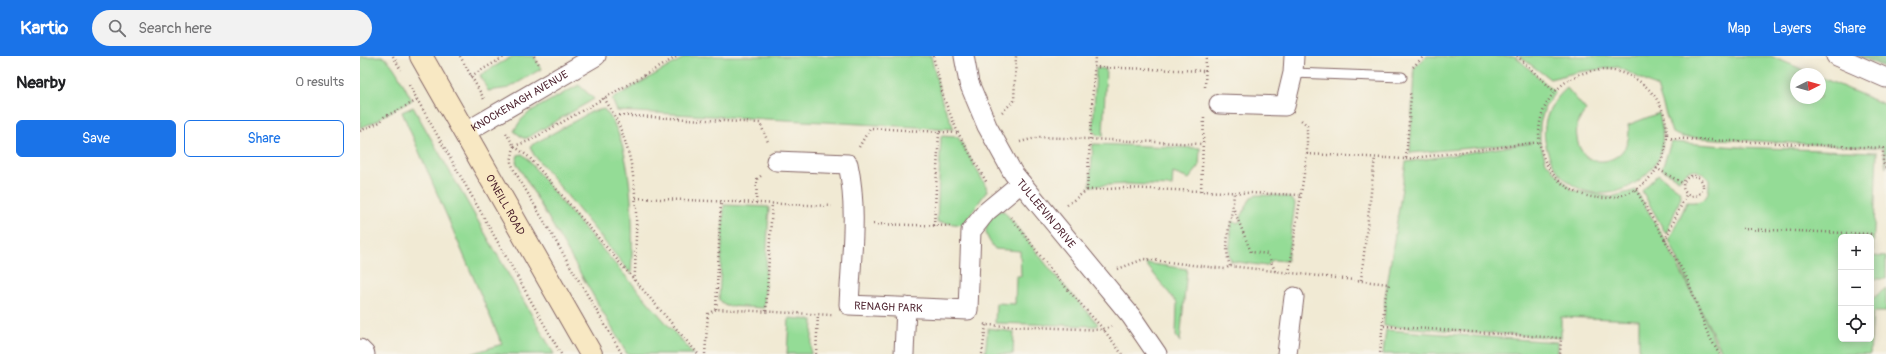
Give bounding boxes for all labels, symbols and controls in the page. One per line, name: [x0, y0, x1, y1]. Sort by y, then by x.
search box: [92, 10, 372, 46]
text: Kartio: [20, 16, 68, 40]
icon: search: [106, 17, 128, 39]
text: Search here: [138, 19, 212, 38]
text: Map: [1728, 20, 1751, 37]
text: Layers: [1773, 20, 1811, 37]
text: Share: [1833, 20, 1866, 37]
street label: KNOCKENAGH AVENUE: [469, 68, 571, 135]
north arrow: [1790, 68, 1826, 104]
text: Nearby: [16, 72, 65, 93]
text: 0 results: [295, 74, 344, 90]
button: Save: [16, 120, 176, 157]
button: Share: [184, 120, 344, 157]
street label: O'NEILL ROAD: [483, 172, 528, 237]
street label: TULLEEVIN DRIVE: [1014, 176, 1078, 251]
map controls: [1838, 234, 1874, 342]
button: +: [1838, 234, 1874, 270]
button: −: [1838, 270, 1874, 306]
street label: RENAGH PARK: [854, 299, 923, 315]
button: locate: [1838, 306, 1874, 342]

